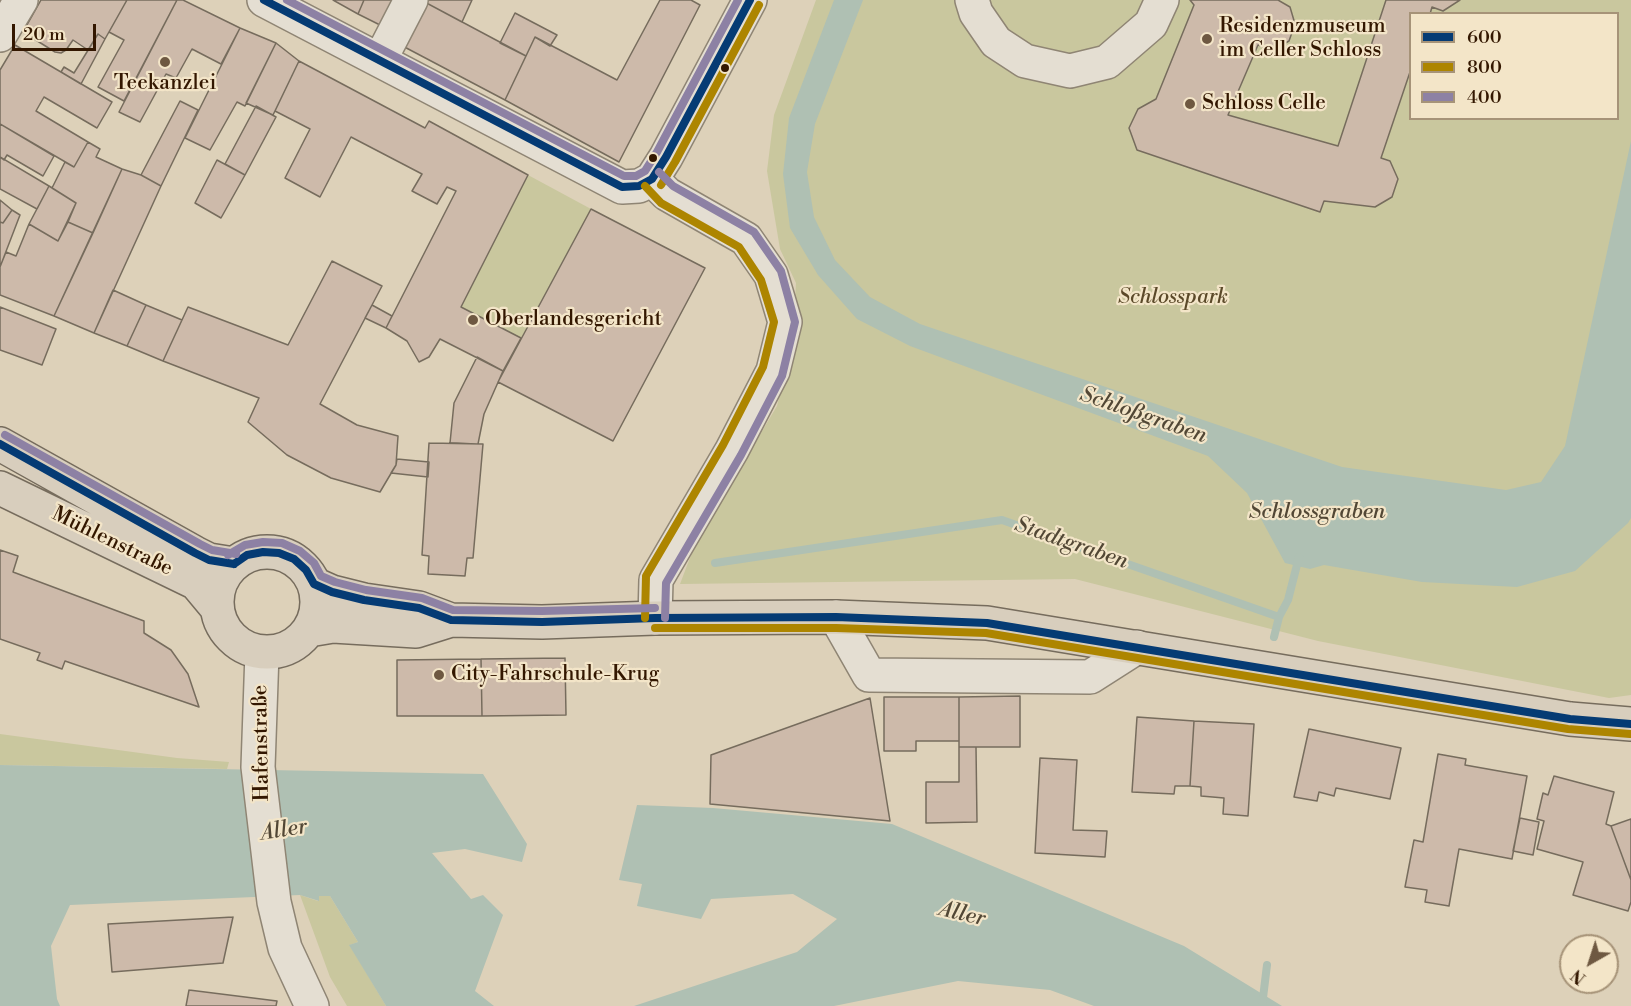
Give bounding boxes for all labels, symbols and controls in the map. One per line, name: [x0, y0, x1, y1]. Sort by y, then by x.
scale bar: [15, 12, 99, 50]
legend: [1409, 12, 1619, 120]
place label: Residenzmuseum im Celler Schloss: [1219, 14, 1386, 64]
text: 20 m: [23, 23, 65, 46]
text: 600: [1467, 26, 1502, 49]
marker: Residenzmuseum im Celler Schloss: [1200, 32, 1214, 46]
marker: Teekanzlei: [158, 55, 172, 69]
text: 800: [1467, 56, 1502, 79]
unlabelled marker: [719, 62, 731, 74]
place label: Teekanzlei: [114, 71, 216, 97]
text: 400: [1467, 86, 1502, 109]
place label: Schloss Celle: [1202, 91, 1326, 117]
marker: Schloss Celle: [1183, 97, 1197, 111]
unlabelled marker: [647, 152, 659, 164]
park label: Schlosspark: [1118, 285, 1228, 311]
place label: Oberlandesgericht: [485, 307, 662, 333]
marker: Oberlandesgericht: [466, 313, 480, 327]
water label: Schloßgraben: [1076, 382, 1210, 450]
water label: Schlossgraben: [1249, 500, 1385, 526]
street label: Mühlenstraße: [48, 502, 176, 582]
water label: Stadtgraben: [1011, 512, 1131, 576]
place label: City-Fahrschule-Krug: [451, 662, 659, 688]
marker: City-Fahrschule-Krug: [432, 668, 446, 682]
street label: Hafenstraße: [248, 685, 276, 801]
water label: Aller: [259, 814, 309, 848]
water label: Aller: [936, 897, 988, 933]
north arrow: [1559, 934, 1619, 994]
text: N: [1568, 965, 1590, 988]

